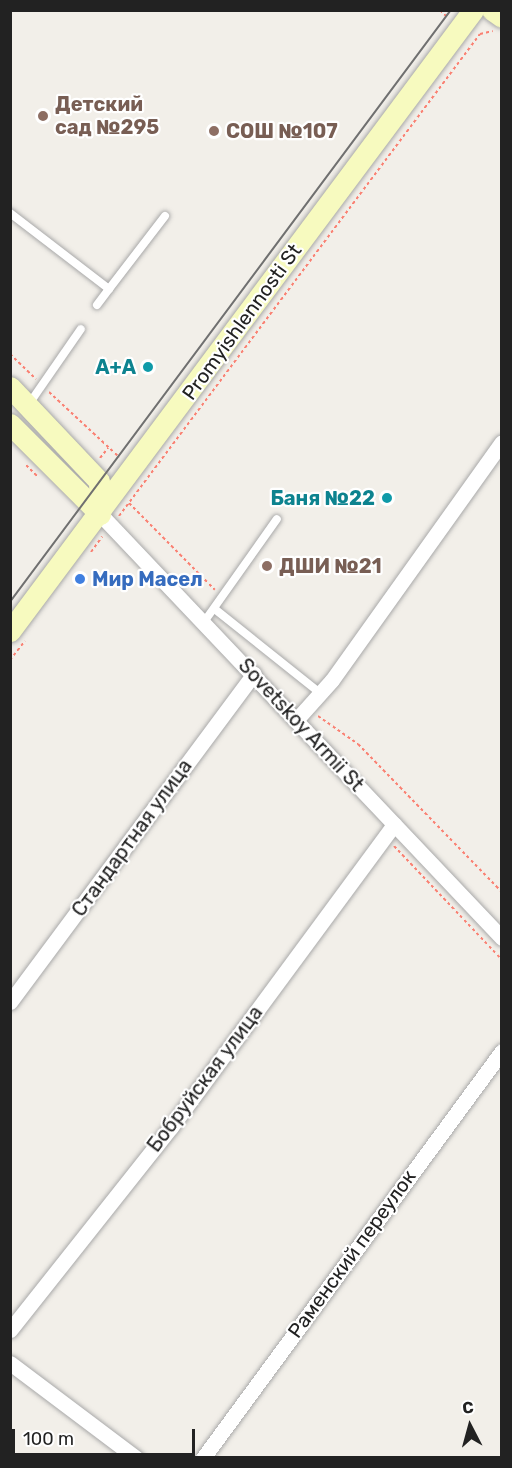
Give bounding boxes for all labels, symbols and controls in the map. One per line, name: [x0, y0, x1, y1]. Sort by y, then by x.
place label: Детский сад №295: [55, 92, 159, 139]
marker: Детский сад №295: [36, 109, 50, 123]
place label: СОШ №107: [226, 119, 338, 143]
marker: СОШ №107: [207, 124, 221, 138]
street label: Promyishlennosti St: [177, 239, 307, 405]
place label: А+A: [95, 355, 136, 379]
marker: А+A: [141, 360, 155, 374]
place label: Баня №22: [271, 486, 375, 510]
marker: Баня №22: [380, 491, 394, 505]
place label: ДШИ №21: [279, 554, 382, 578]
marker: ДШИ №21: [260, 559, 274, 573]
place label: Мир Масел: [92, 567, 203, 591]
marker: Мир Масел: [73, 572, 87, 586]
street label: Sovetskoy Armii St: [233, 653, 369, 797]
street label: Стандартная улица: [67, 755, 197, 921]
street label: Бобруйская улица: [142, 1001, 268, 1157]
street label: Раменский переулок: [283, 1165, 421, 1343]
north arrow: [440, 1396, 500, 1456]
text: С: [461, 1398, 475, 1418]
scale bar: [15, 1417, 198, 1455]
text: 100 m: [23, 1428, 74, 1450]

